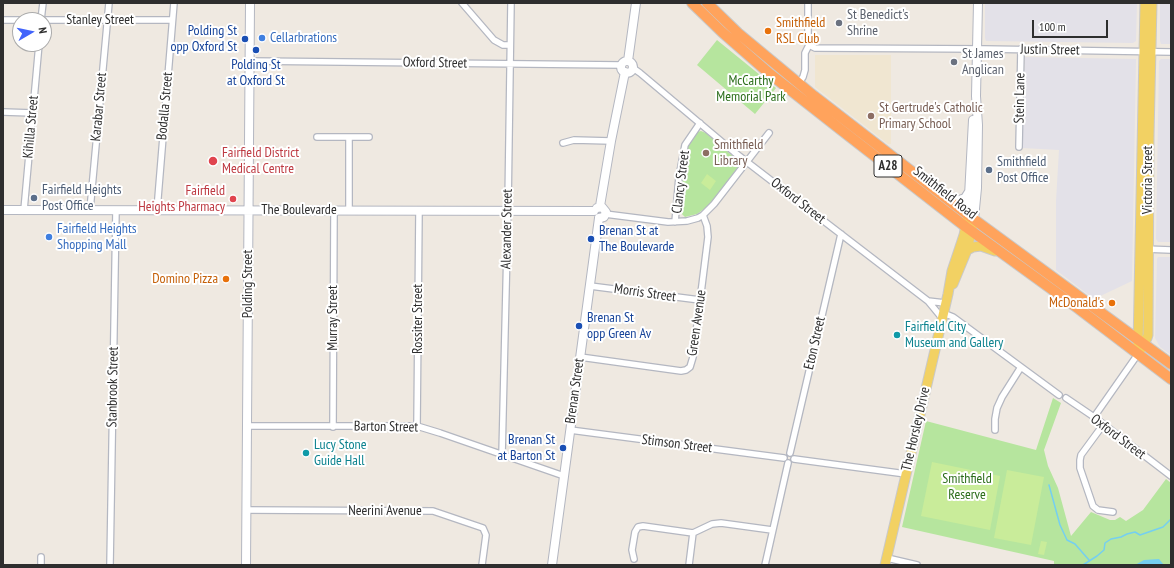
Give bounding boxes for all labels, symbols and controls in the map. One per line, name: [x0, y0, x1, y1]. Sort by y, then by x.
place label: St Benedict's Shrine: [847, 7, 909, 40]
north arrow: [12, 12, 52, 52]
street label: Stanley Street: [66, 12, 134, 28]
scale bar: [1034, 12, 1110, 38]
place label: Smithfield RSL Club: [776, 15, 825, 48]
marker: St Benedict's Shrine: [834, 18, 844, 28]
text: 100 m: [1039, 19, 1066, 34]
place label: Polding St opp Oxford St: [170, 23, 237, 56]
text: N: [35, 26, 50, 34]
marker: Smithfield RSL Club: [763, 26, 773, 36]
place label: Cellarbrations: [270, 30, 337, 46]
marker: Cellarbrations: [257, 33, 267, 43]
marker: Polding St opp Oxford St: [240, 34, 250, 44]
street label: Justin Street: [1020, 41, 1080, 59]
marker: Polding St at Oxford St: [251, 45, 261, 55]
place label: St James Anglican: [962, 46, 1004, 78]
street label: Oxford Street: [403, 54, 467, 72]
place label: Polding St at Oxford St: [227, 57, 285, 90]
marker: St James Anglican: [949, 57, 959, 67]
street label: Bodalla Street: [154, 71, 176, 141]
street label: Karabar Street: [88, 72, 110, 142]
street label: Stein Lane: [1011, 72, 1029, 124]
park label: McCarthy Memorial Park: [716, 73, 786, 106]
street label: Kihilla Street: [20, 95, 42, 159]
place label: St Gertrude's Catholic Primary School: [879, 100, 983, 132]
marker: St Gertrude's Catholic Primary School: [866, 111, 876, 121]
place label: Smithfield Library: [714, 137, 763, 170]
place label: Fairfield District Medical Centre: [222, 145, 299, 178]
street label: Victoria Street: [1140, 146, 1156, 214]
marker: Smithfield Library: [701, 148, 711, 158]
street label: Clancy Street: [669, 149, 693, 215]
place label: Smithfield Post Office: [997, 154, 1048, 186]
marker: Fairfield District Medical Centre: [207, 155, 219, 167]
road number: A28: [874, 155, 902, 177]
street label: Smithfield Road: [910, 163, 980, 223]
marker: Smithfield Post Office: [984, 165, 994, 175]
street label: Oxford Street: [767, 175, 829, 227]
place label: Fairfield Heights Post Office: [42, 182, 122, 214]
place label: Fairfield Heights Pharmacy: [138, 183, 225, 216]
street label: Alexander Street: [498, 189, 516, 269]
marker: Fairfield Heights Post Office: [29, 193, 39, 203]
marker: Fairfield Heights Pharmacy: [228, 194, 238, 204]
street label: The Boulevarde: [261, 202, 337, 218]
place label: Fairfield Heights Shopping Mall: [57, 221, 137, 254]
place label: Brenan St at The Boulevarde: [599, 223, 674, 256]
marker: Fairfield Heights Shopping Mall: [44, 232, 54, 242]
marker: Brenan St at The Boulevarde: [586, 234, 596, 244]
street label: Polding Street: [240, 250, 256, 318]
place label: Domino Pizza: [152, 271, 218, 287]
marker: Domino Pizza: [221, 274, 231, 284]
street label: Morris Street: [613, 280, 677, 306]
street label: Rossiter Street: [410, 284, 426, 354]
street label: Murray Street: [325, 285, 341, 351]
street label: Green Avenue: [684, 289, 710, 357]
place label: McDonald's: [1049, 295, 1104, 311]
marker: McDonald's: [1107, 298, 1117, 308]
place label: Brenan St opp Green Av: [587, 310, 651, 342]
street label: Eton Street: [801, 315, 829, 371]
place label: Fairfield City Museum and Gallery: [905, 319, 1003, 352]
marker: Brenan St opp Green Av: [574, 321, 584, 331]
marker: Fairfield City Museum and Gallery: [892, 330, 902, 340]
street label: Stanbrook Street: [104, 346, 122, 428]
street label: Brenan Street: [562, 357, 588, 425]
street label: The Horsley Drive: [898, 385, 934, 473]
street label: Oxford Street: [1087, 411, 1149, 463]
street label: Barton Street: [354, 418, 418, 436]
street label: Stimson Street: [641, 431, 713, 457]
place label: Brenan St at Barton St: [497, 432, 555, 464]
place label: Lucy Stone Guide Hall: [314, 437, 366, 470]
marker: Brenan St at Barton St: [558, 443, 568, 453]
marker: Lucy Stone Guide Hall: [301, 448, 311, 458]
park label: Smithfield Reserve: [942, 471, 992, 504]
street label: Neerini Avenue: [348, 503, 422, 519]

